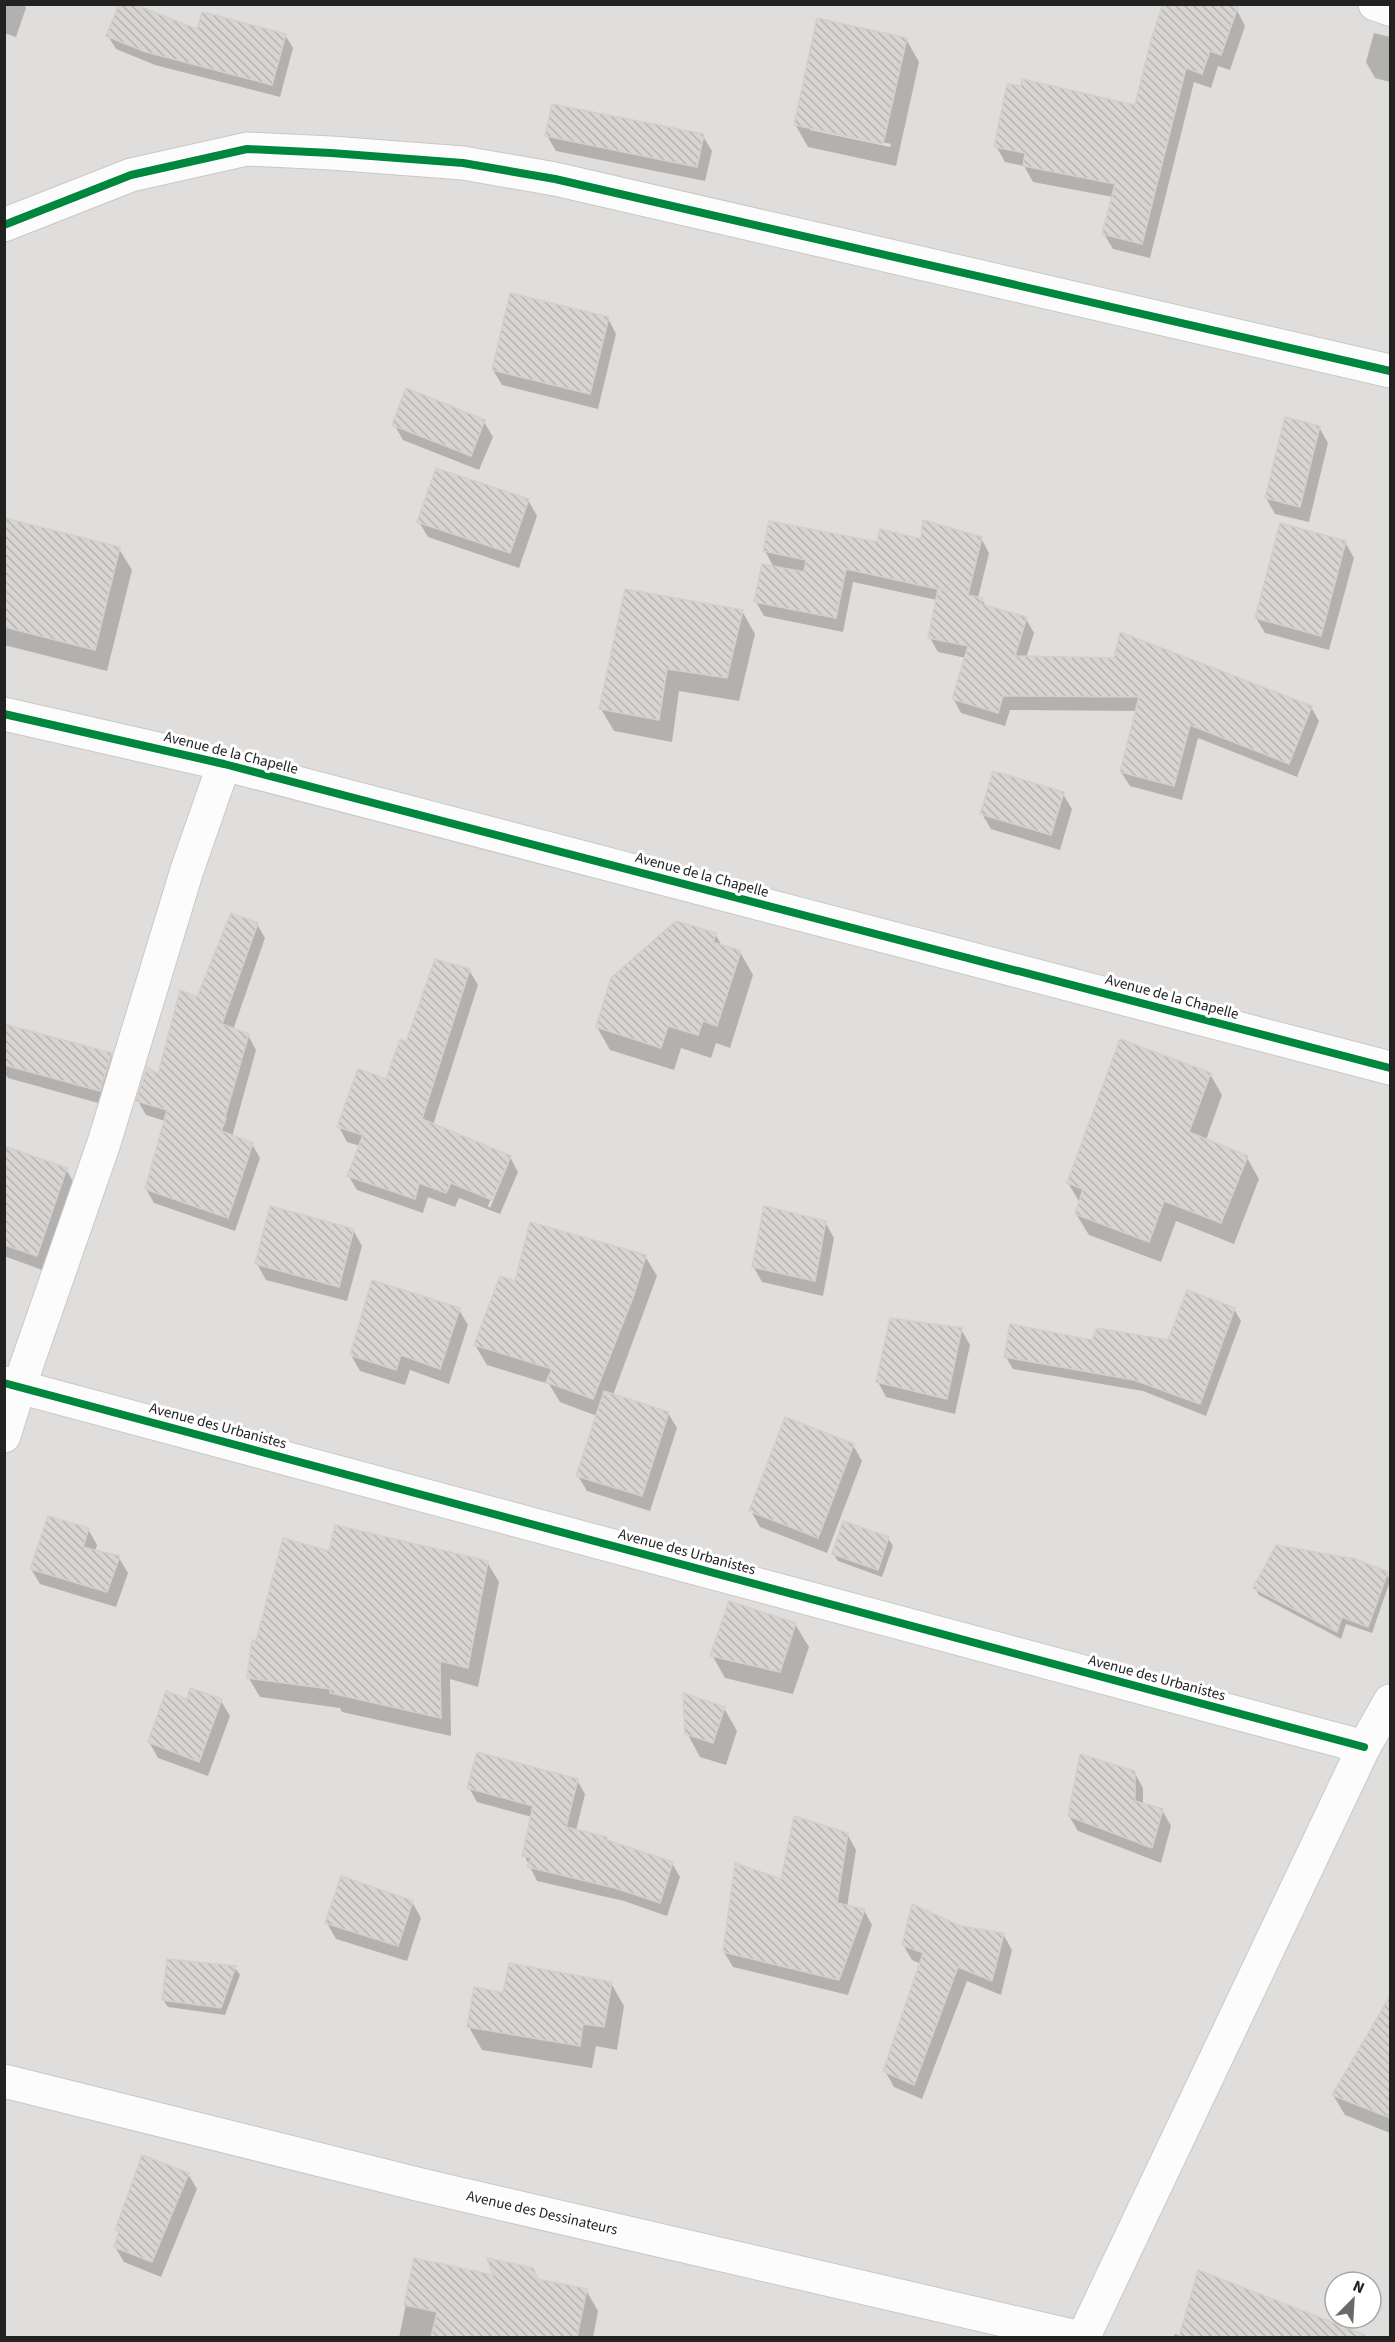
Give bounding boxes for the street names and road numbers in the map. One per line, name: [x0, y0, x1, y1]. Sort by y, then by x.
street label: Avenue de la Chapelle: [162, 726, 300, 780]
street label: Avenue de la Chapelle: [633, 847, 771, 903]
street label: Avenue de la Chapelle: [1103, 969, 1241, 1025]
street label: Avenue des Urbanistes: [147, 1398, 289, 1454]
street label: Avenue des Urbanistes: [616, 1524, 758, 1580]
street label: Avenue des Urbanistes: [1086, 1650, 1228, 1706]
street label: Avenue des Dessinateurs: [464, 2185, 620, 2241]

